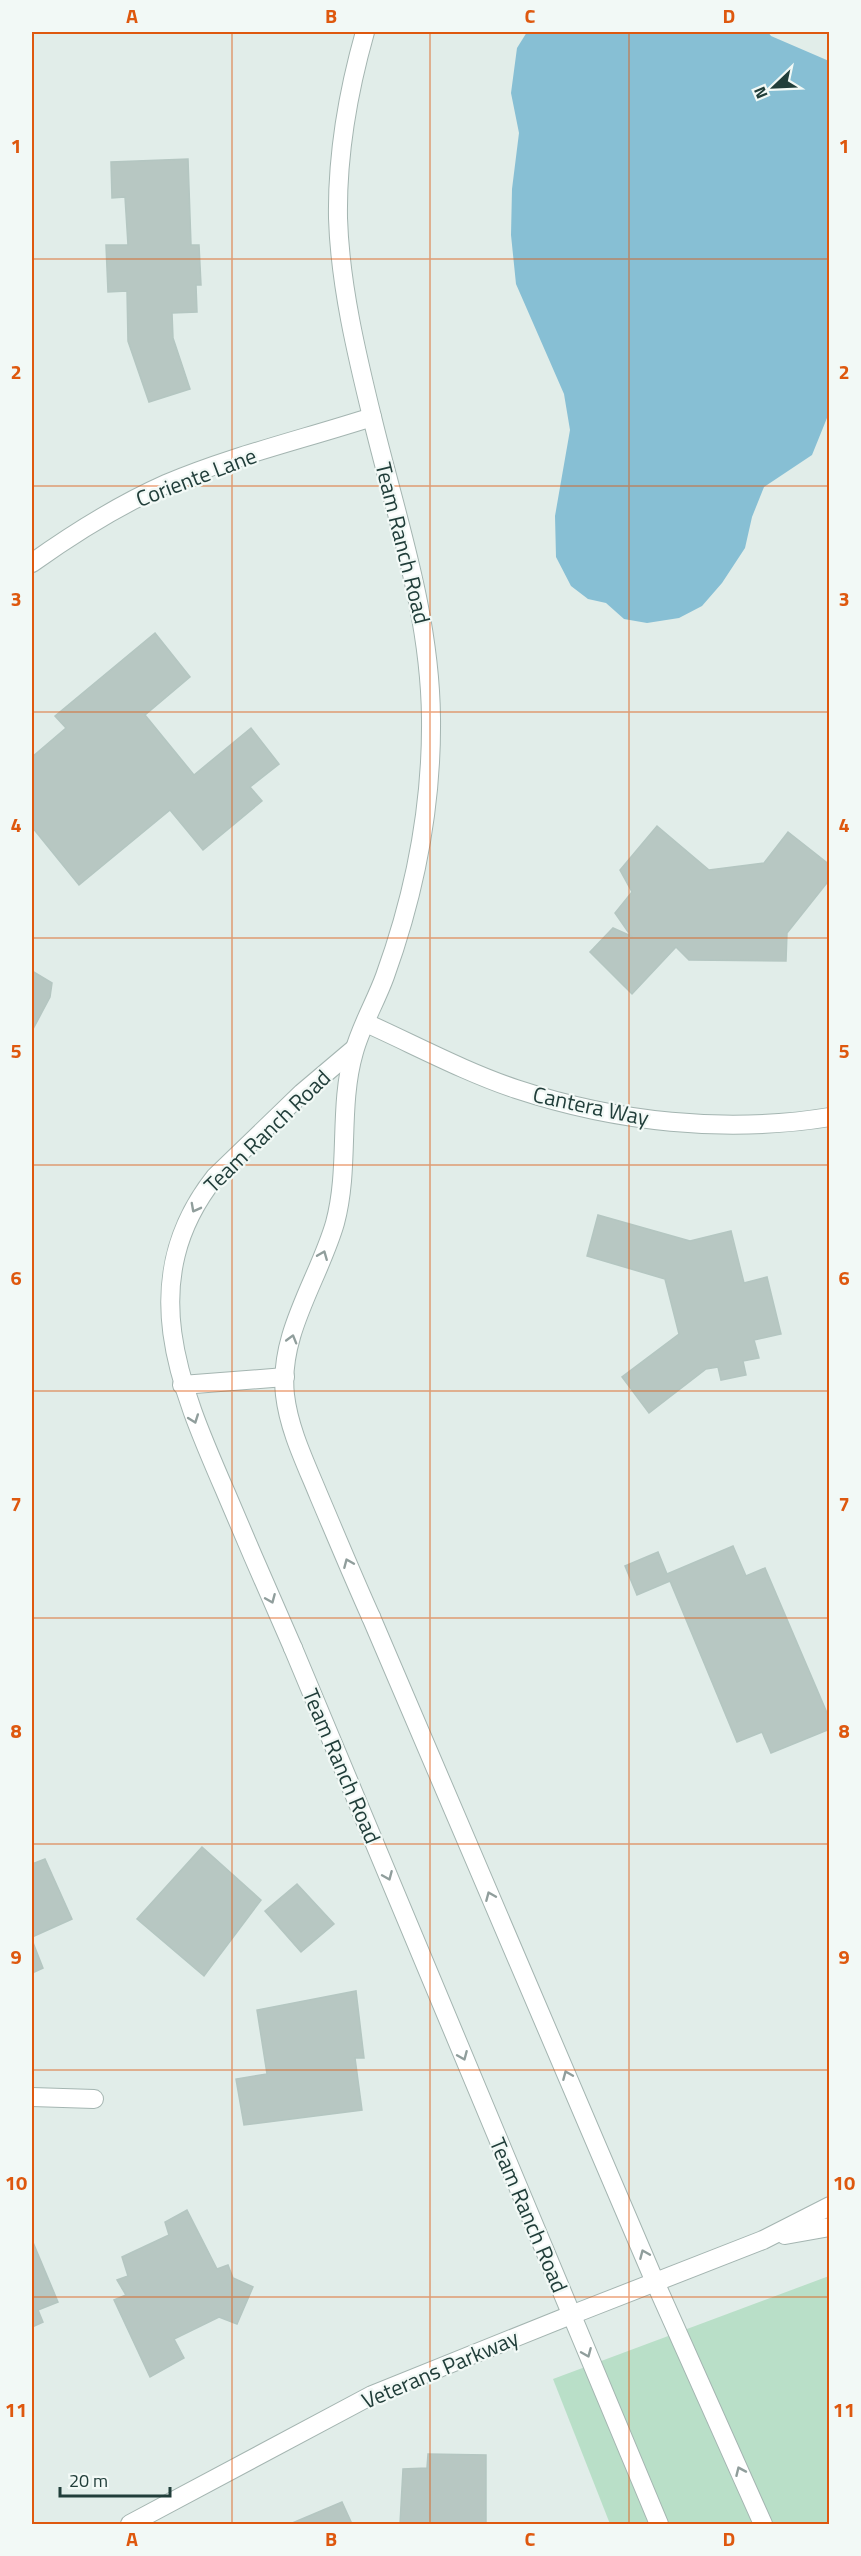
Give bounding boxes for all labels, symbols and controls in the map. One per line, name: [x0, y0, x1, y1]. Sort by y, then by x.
text: A: [126, 0, 138, 31]
text: B: [325, 0, 337, 31]
text: C: [525, 0, 536, 31]
text: D: [723, 0, 735, 31]
north arrow: [744, 57, 804, 117]
text: N: [747, 83, 773, 103]
text: 1: [10, 130, 22, 161]
text: 1: [838, 130, 850, 161]
text: 2: [10, 356, 22, 387]
text: 2: [838, 356, 850, 387]
street label: Coriente Lane: [131, 438, 261, 516]
street label: Team Ranch Road: [367, 459, 439, 627]
text: 3: [10, 583, 22, 614]
text: 3: [838, 583, 850, 614]
text: 4: [10, 809, 22, 840]
text: 4: [838, 809, 850, 840]
text: 5: [10, 1035, 22, 1066]
text: 5: [838, 1035, 850, 1066]
street label: Team Ranch Road: [196, 1061, 338, 1201]
street label: Cantera Way: [530, 1077, 652, 1135]
one-way arrow: [191, 1202, 202, 1212]
one-way arrow: [316, 1250, 328, 1261]
text: 6: [10, 1262, 22, 1293]
text: 6: [838, 1262, 850, 1293]
one-way arrow: [285, 1334, 297, 1345]
one-way arrow: [187, 1414, 200, 1424]
text: 7: [10, 1488, 22, 1519]
text: 7: [838, 1488, 850, 1519]
one-way arrow: [343, 1559, 355, 1570]
one-way arrow: [264, 1592, 276, 1603]
street label: Team Ranch Road: [294, 1683, 390, 1849]
text: 8: [10, 1715, 22, 1746]
text: 8: [838, 1715, 850, 1746]
one-way arrow: [381, 1870, 393, 1881]
one-way arrow: [485, 1891, 497, 1902]
text: 9: [10, 1941, 22, 1972]
text: 9: [838, 1941, 850, 1972]
one-way arrow: [456, 2050, 468, 2061]
one-way arrow: [562, 2071, 574, 2082]
street label: Team Ranch Road: [481, 2132, 577, 2298]
text: 10: [5, 2167, 27, 2198]
text: 10: [833, 2167, 855, 2198]
one-way arrow: [639, 2250, 651, 2261]
street label: Veterans Parkway: [356, 2320, 524, 2417]
one-way arrow: [580, 2346, 592, 2357]
text: 11: [5, 2394, 27, 2425]
text: 11: [833, 2394, 855, 2425]
scale bar: [60, 2460, 170, 2498]
one-way arrow: [735, 2466, 747, 2477]
text: 20 m: [69, 2467, 108, 2494]
text: A: [126, 2523, 138, 2554]
text: B: [325, 2523, 337, 2554]
text: C: [525, 2523, 536, 2554]
text: D: [723, 2523, 735, 2554]

